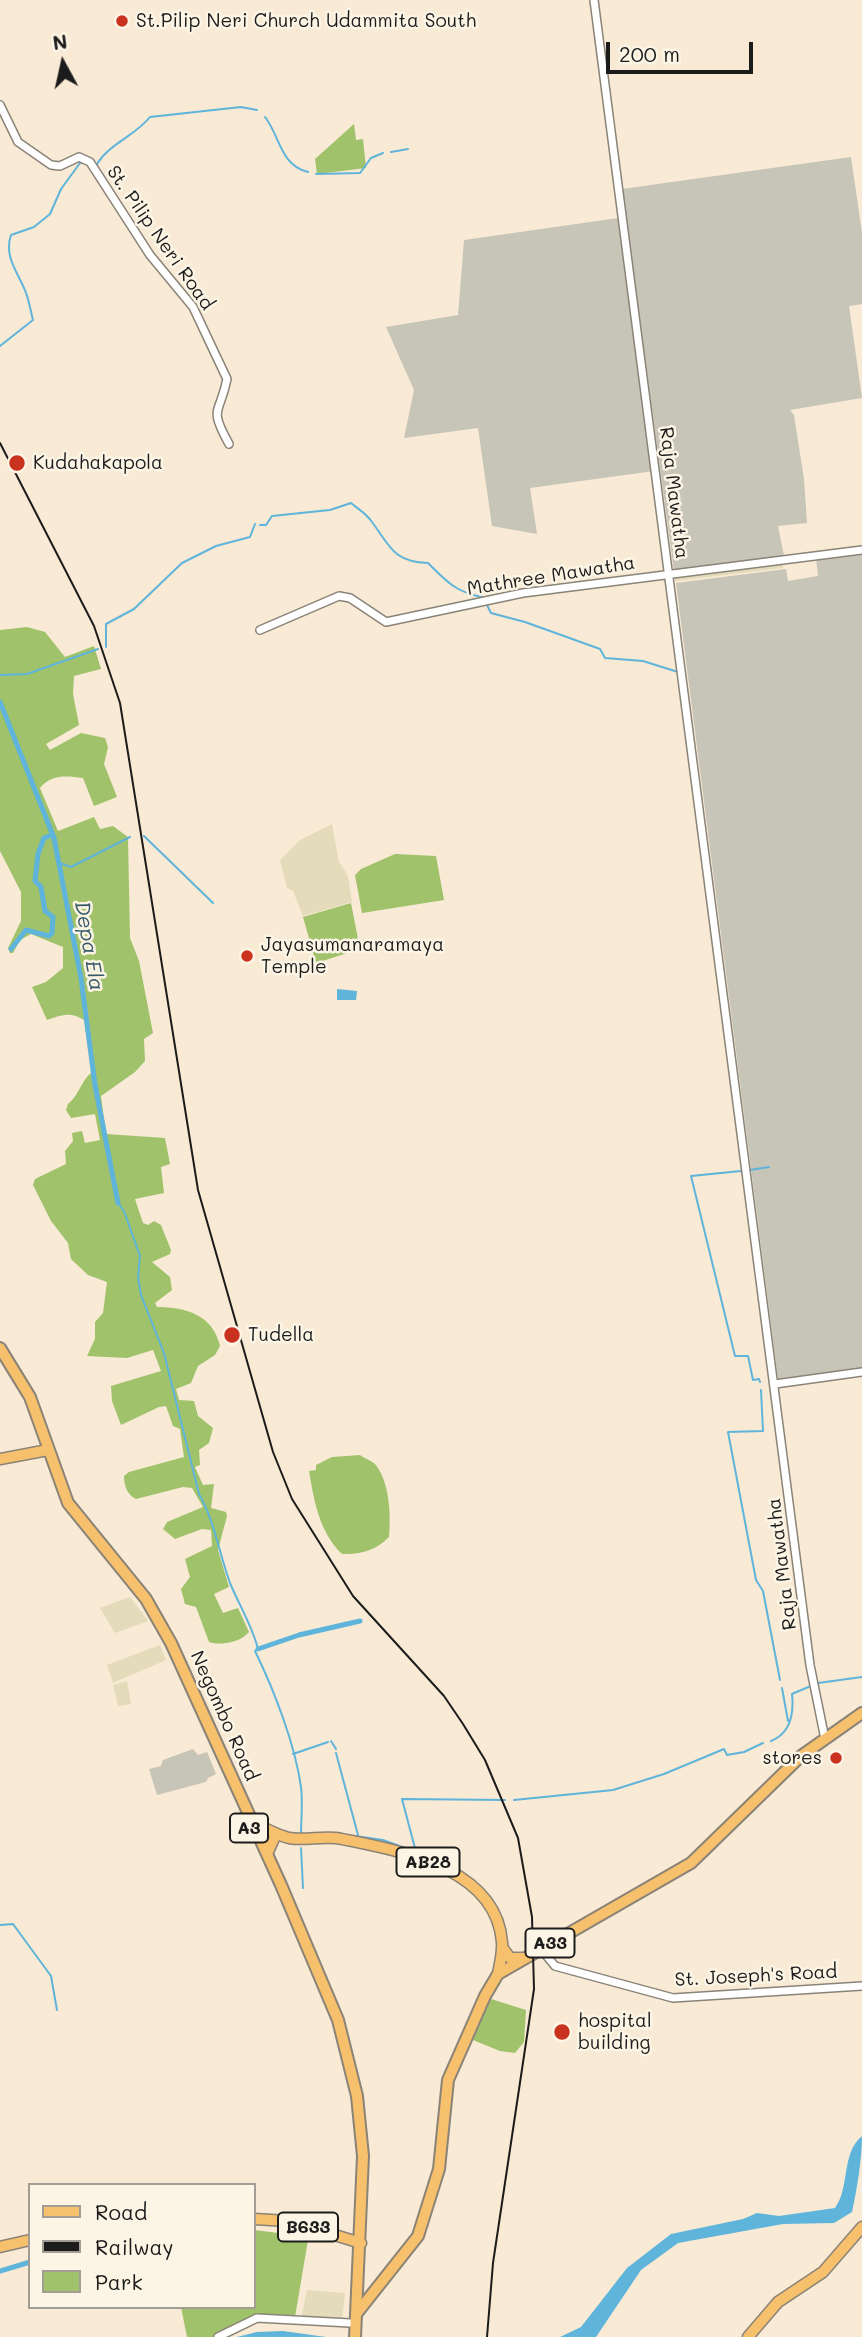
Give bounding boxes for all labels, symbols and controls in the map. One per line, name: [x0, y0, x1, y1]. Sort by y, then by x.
place label: St.Pilip Neri Church Udammita South: [136, 10, 476, 32]
marker: St.Pilip Neri Church Udammita South: [114, 13, 130, 29]
north arrow: [28, 28, 98, 98]
text: N: [51, 28, 69, 55]
scale bar: [610, 28, 757, 72]
text: 200 m: [619, 40, 680, 67]
street label: St. Pilip Neri Road: [102, 161, 218, 315]
street label: Raja Mawatha: [655, 426, 693, 560]
place label: Kudahakapola: [33, 452, 163, 474]
marker: Kudahakapola: [7, 453, 27, 473]
street label: Mathree Mawatha: [465, 551, 637, 601]
water label: Depa Ela: [69, 899, 109, 993]
place label: Jayasumanaramaya Temple: [261, 934, 444, 978]
marker: Jayasumanaramaya Temple: [239, 948, 255, 964]
place label: Tudella: [248, 1324, 314, 1346]
marker: Tudella: [222, 1325, 242, 1345]
street label: Raja Mawatha: [763, 1497, 801, 1631]
street label: Negombo Road: [185, 1647, 263, 1785]
place label: stores: [763, 1747, 822, 1769]
marker: stores: [828, 1750, 844, 1766]
road number: A3: [230, 1814, 268, 1842]
road number: AB28: [396, 1848, 460, 1876]
road number: A33: [526, 1928, 574, 1957]
street label: St. Joseph's Road: [674, 1960, 838, 1992]
place label: hospital building: [578, 2010, 652, 2054]
marker: hospital building: [552, 2022, 572, 2042]
legend: [28, 2183, 256, 2309]
text: Road: [95, 2198, 147, 2225]
road number: B633: [278, 2213, 338, 2242]
text: Railway: [95, 2233, 174, 2260]
text: Park: [95, 2268, 143, 2295]

